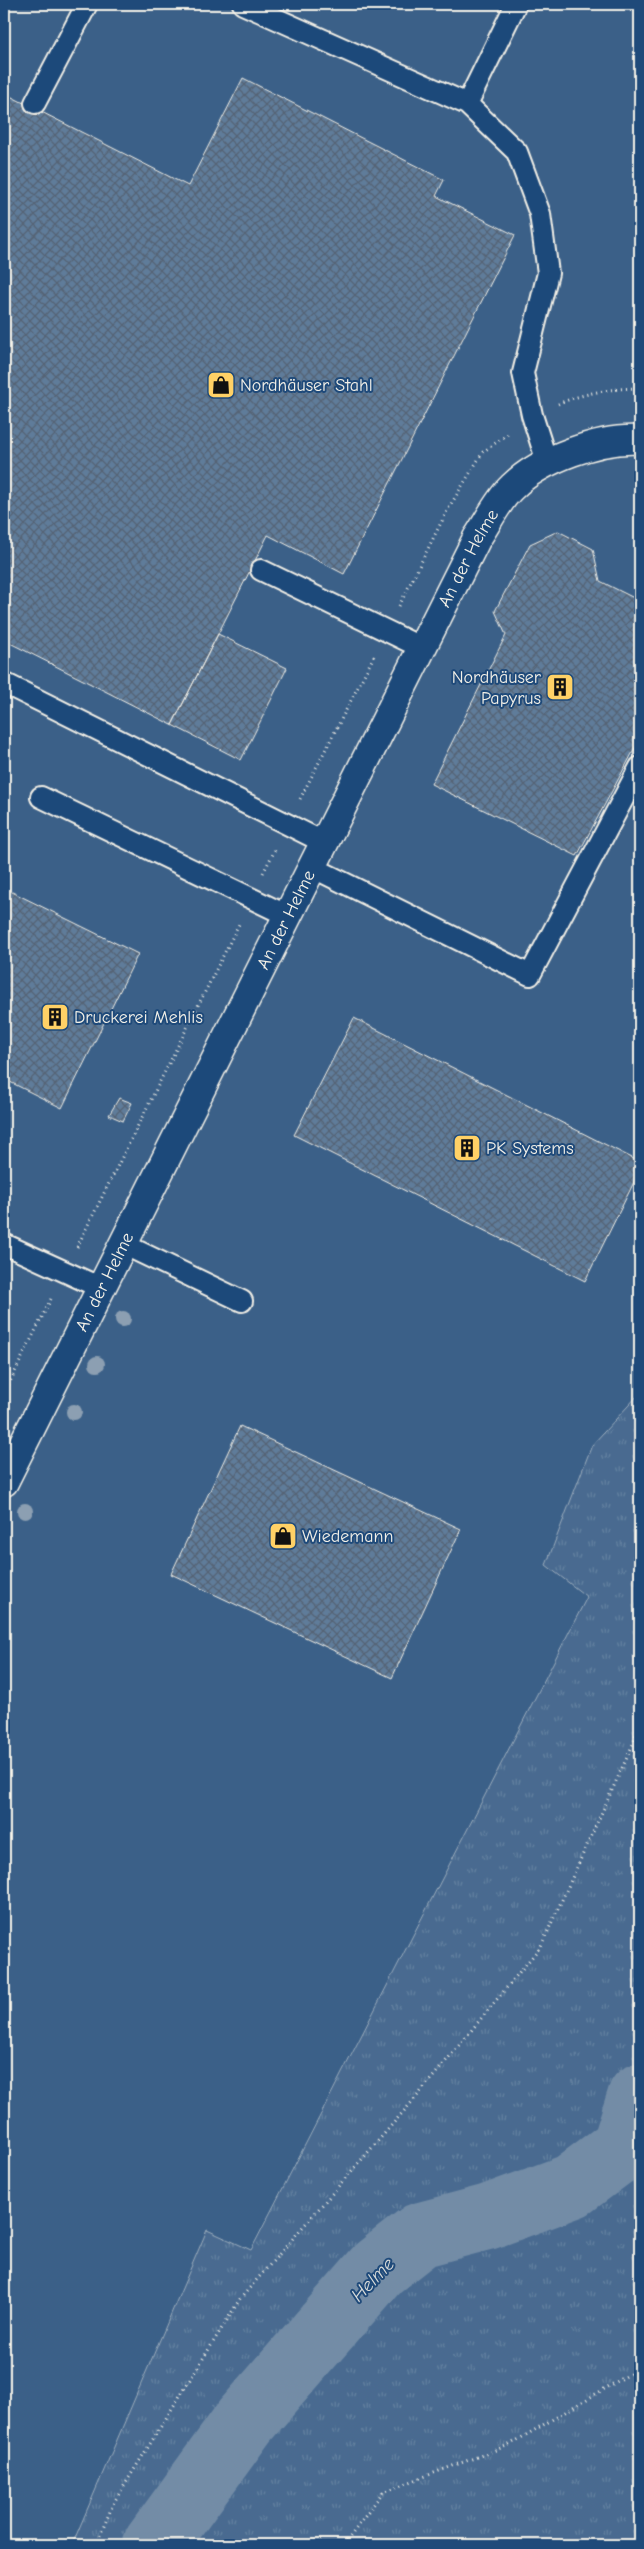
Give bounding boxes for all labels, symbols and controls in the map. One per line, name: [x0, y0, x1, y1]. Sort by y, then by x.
shop icon: Nordhäuser Stahl: [206, 370, 236, 400]
place label: Nordhäuser Stahl: [240, 375, 373, 396]
street label: An der Helme: [434, 505, 503, 611]
place label: Nordhäuser Papyrus: [452, 667, 542, 709]
building icon: Nordhäuser Papyrus: [545, 672, 575, 702]
street label: An der Helme: [253, 867, 320, 973]
building icon: Druckerei Mehlis: [40, 1002, 70, 1032]
place label: Druckerei Mehlis: [74, 1007, 203, 1028]
building icon: PK Systems: [452, 1133, 482, 1163]
place label: PK Systems: [486, 1138, 574, 1159]
street label: An der Helme: [71, 1229, 138, 1335]
shop icon: Wiedemann: [268, 1521, 298, 1551]
place label: Wiedemann: [302, 1526, 393, 1547]
water label: Helme: [346, 2253, 399, 2306]

